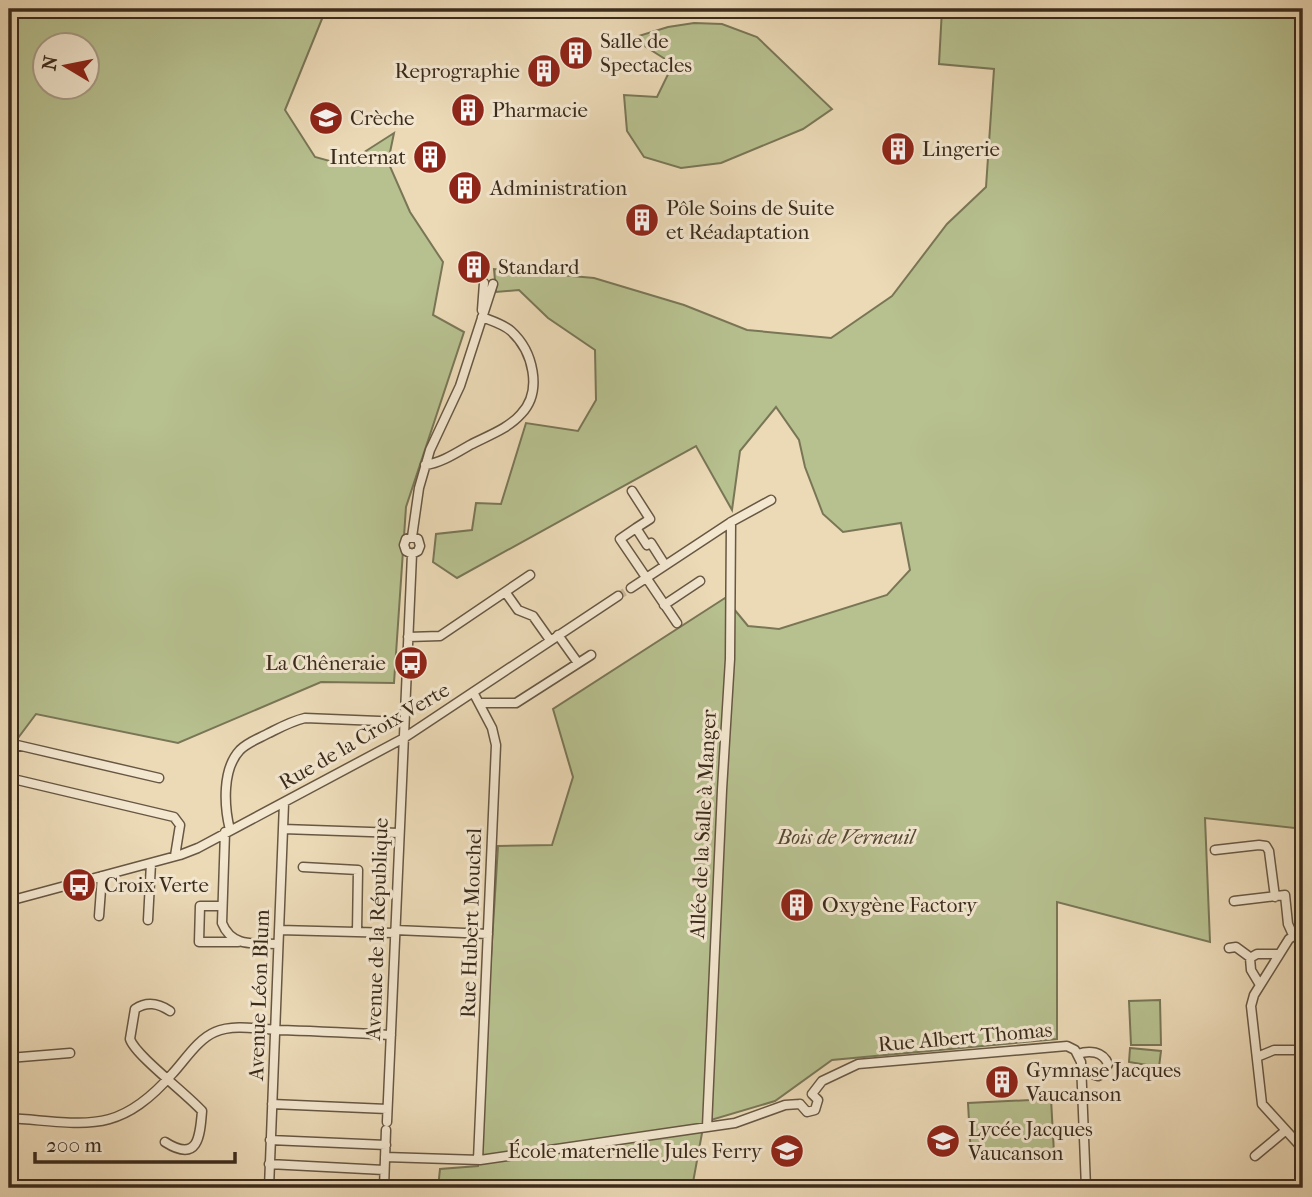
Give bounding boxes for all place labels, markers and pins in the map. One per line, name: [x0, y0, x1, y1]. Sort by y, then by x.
place label: Salle de Spectacles: [600, 29, 692, 77]
building icon: Salle de Spectacles: [557, 34, 595, 72]
building icon: Reprographie: [525, 52, 563, 90]
place label: Reprographie: [395, 59, 520, 83]
building icon: Pharmacie: [449, 91, 487, 129]
place label: Pharmacie: [492, 98, 588, 122]
school or university icon: Crèche: [307, 99, 345, 137]
place label: Crèche: [350, 106, 415, 130]
building icon: Lingerie: [879, 130, 917, 168]
place label: Lingerie: [922, 137, 1000, 161]
building icon: Internat: [411, 138, 449, 176]
place label: Internat: [330, 145, 406, 169]
building icon: Administration: [446, 169, 484, 207]
place label: Administration: [489, 176, 627, 200]
place label: Pôle Soins de Suite et Réadaptation: [666, 196, 834, 244]
building icon: Pôle Soins de Suite et Réadaptation: [623, 201, 661, 239]
building icon: Standard: [455, 248, 493, 286]
place label: Standard: [498, 255, 580, 279]
bus stop icon: La Chêneraie: [392, 644, 430, 682]
place label: La Chêneraie: [265, 651, 386, 675]
bus stop icon: Croix Verte: [60, 866, 98, 904]
place label: Croix Verte: [104, 873, 209, 897]
building icon: Oxygène Factory: [778, 886, 816, 924]
place label: Oxygène Factory: [822, 893, 978, 917]
place label: Gymnase Jacques Vaucanson: [1025, 1058, 1181, 1106]
building icon: Gymnase Jacques Vaucanson: [983, 1063, 1021, 1101]
place label: Lycée Jacques Vaucanson: [967, 1117, 1093, 1165]
school or university icon: Lycée Jacques Vaucanson: [924, 1122, 962, 1160]
school or university icon: École maternelle Jules Ferry: [768, 1132, 806, 1170]
place label: École maternelle Jules Ferry: [508, 1139, 763, 1163]

